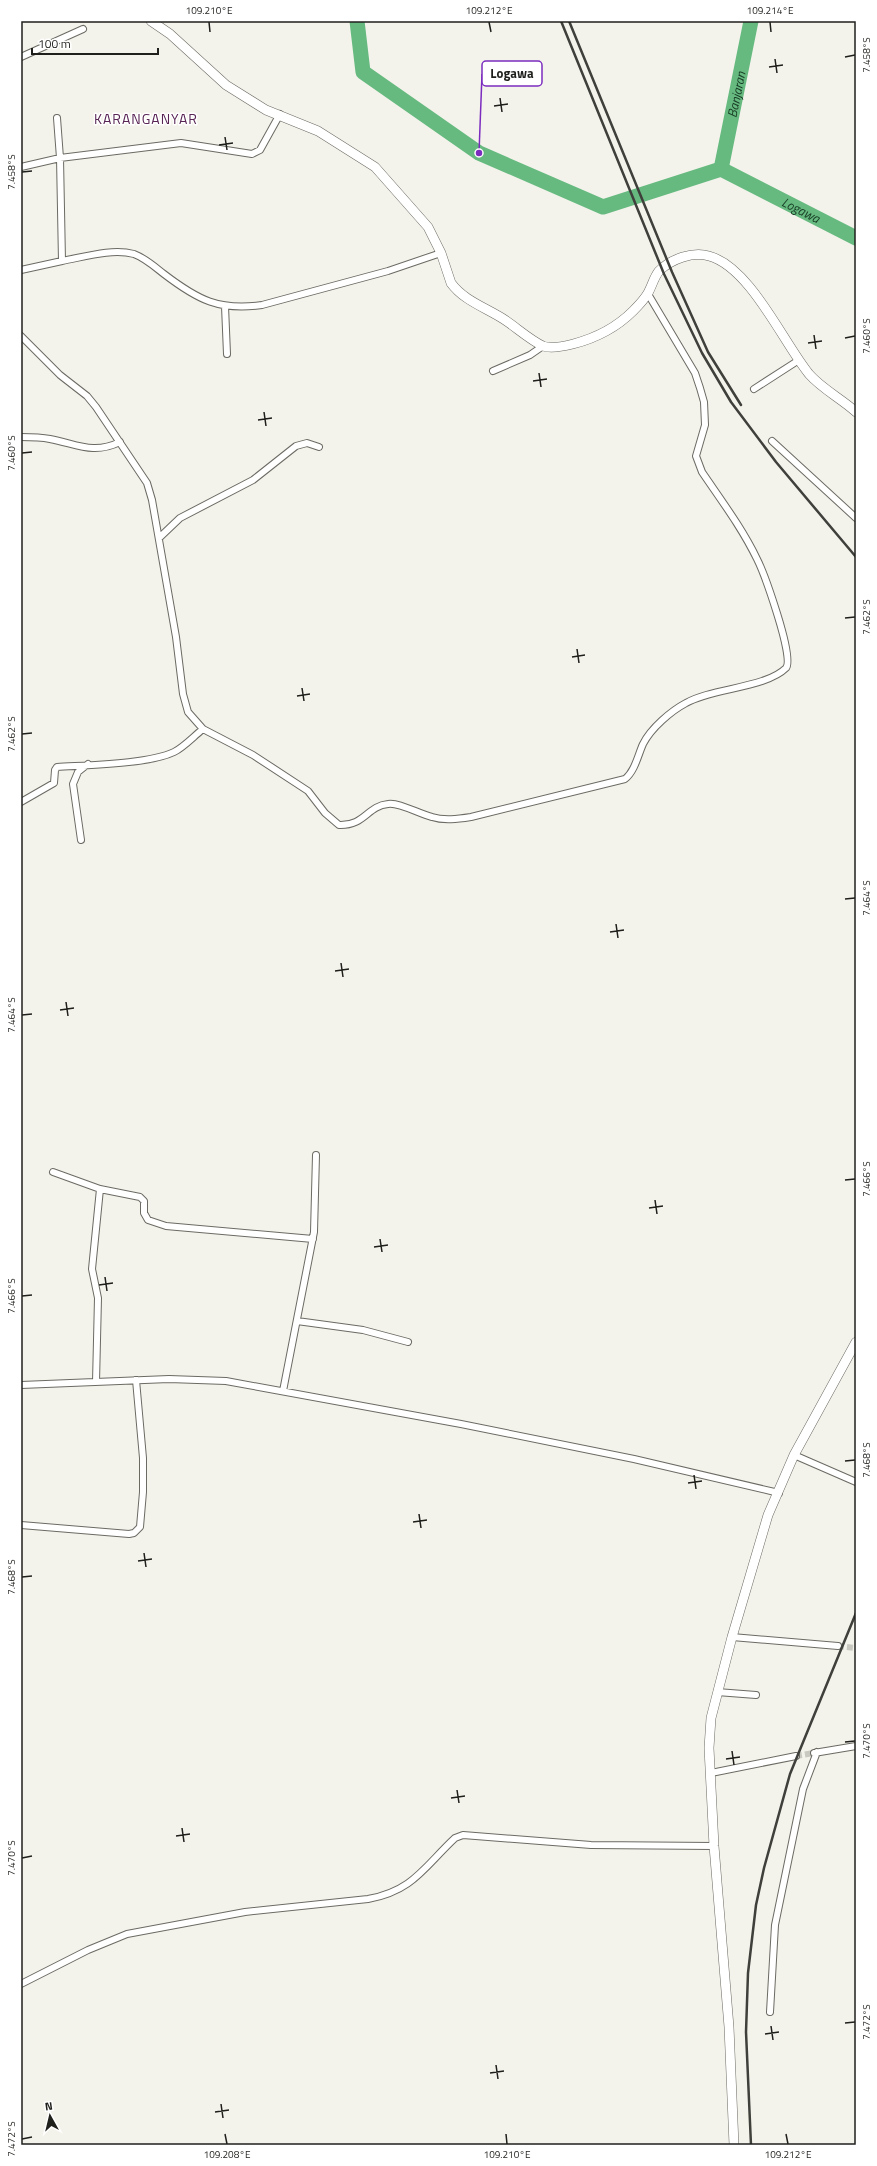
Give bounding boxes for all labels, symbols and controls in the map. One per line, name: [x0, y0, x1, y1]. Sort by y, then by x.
text: 109.210°E: [186, 3, 233, 18]
text: 109.212°E: [466, 3, 513, 18]
text: 109.214°E: [747, 3, 794, 18]
scale bar: [32, 30, 158, 56]
text: 100 m: [38, 34, 71, 53]
text: 7.458°S: [859, 37, 874, 73]
callout: Logawa: [482, 61, 542, 86]
text: Logawa: [490, 63, 534, 83]
water label: Banjaran: [722, 69, 751, 119]
district label: KARANGANYAR: [94, 108, 198, 129]
text: 7.458°S: [4, 154, 19, 190]
water label: Logawa: [779, 192, 825, 229]
text: 7.460°S: [859, 318, 874, 354]
text: 7.460°S: [4, 435, 19, 471]
text: 7.462°S: [859, 599, 874, 635]
text: 7.462°S: [4, 716, 19, 752]
text: 7.464°S: [859, 880, 874, 916]
text: 7.464°S: [4, 997, 19, 1033]
text: 7.466°S: [859, 1161, 874, 1197]
text: 7.466°S: [4, 1278, 19, 1314]
text: 7.468°S: [859, 1442, 874, 1478]
text: 7.468°S: [4, 1559, 19, 1595]
text: 7.470°S: [859, 1723, 874, 1759]
text: 7.470°S: [4, 1840, 19, 1876]
text: 7.472°S: [859, 2004, 874, 2040]
north arrow: [30, 2096, 70, 2136]
text: N: [44, 2098, 53, 2115]
text: 7.472°S: [4, 2121, 19, 2157]
text: 109.208°E: [204, 2147, 251, 2162]
text: 109.210°E: [484, 2147, 531, 2162]
text: 109.212°E: [765, 2147, 812, 2162]

